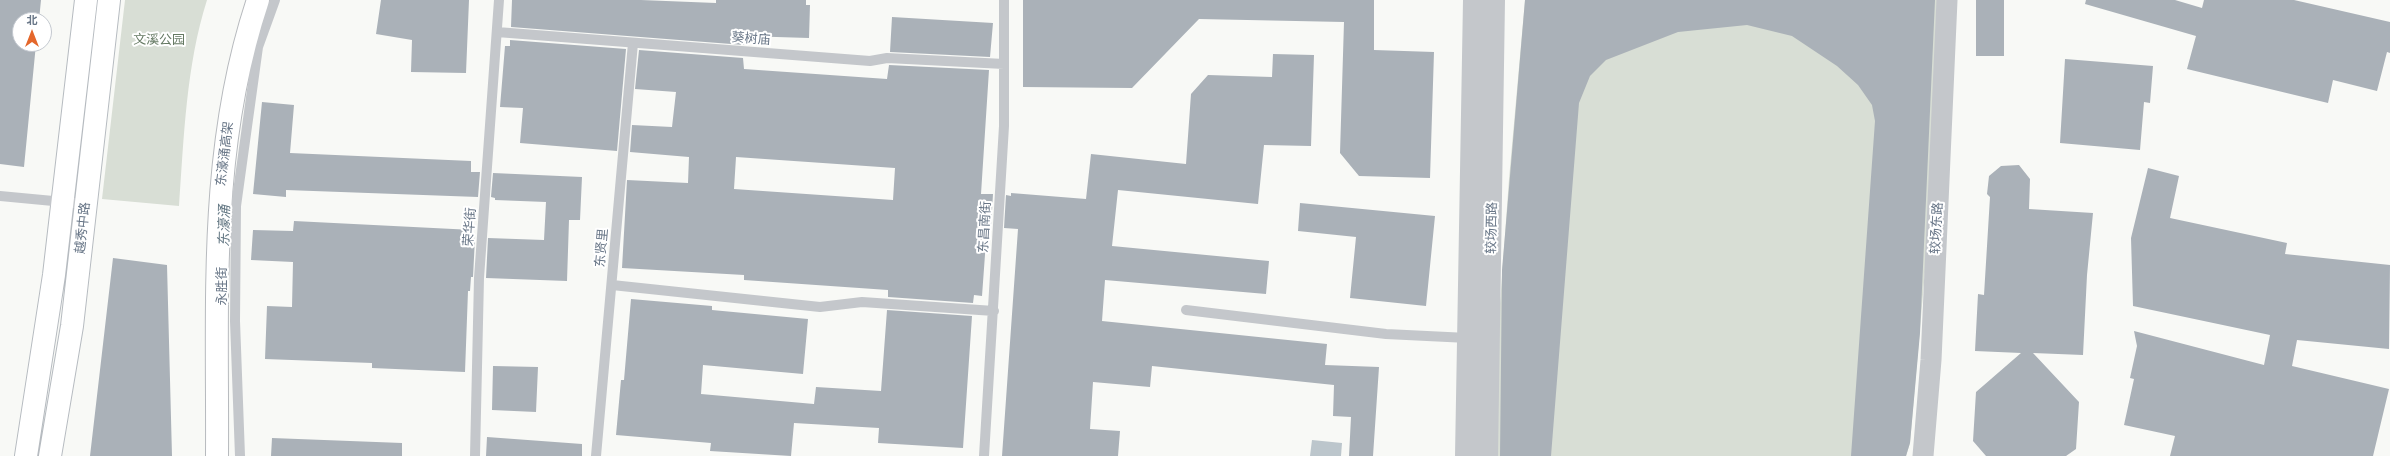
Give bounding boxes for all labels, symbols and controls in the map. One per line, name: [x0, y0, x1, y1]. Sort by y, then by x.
north arrow: [12, 12, 52, 52]
text: 北: [27, 14, 38, 27]
street label: 葵树庙: [731, 30, 771, 48]
park label: 文溪公园: [133, 32, 185, 48]
street label: 东濠涌高架: [213, 121, 237, 187]
street label: 越秀中路: [73, 201, 93, 255]
street label: 东昌南街: [976, 201, 994, 253]
street label: 较场西路: [1484, 202, 1500, 254]
street label: 较场东路: [1928, 202, 1946, 254]
water label: 东濠涌: [216, 205, 234, 247]
street label: 荣华街: [461, 207, 479, 247]
street label: 东贤里: [593, 228, 611, 268]
street label: 永胜街: [214, 267, 230, 305]

